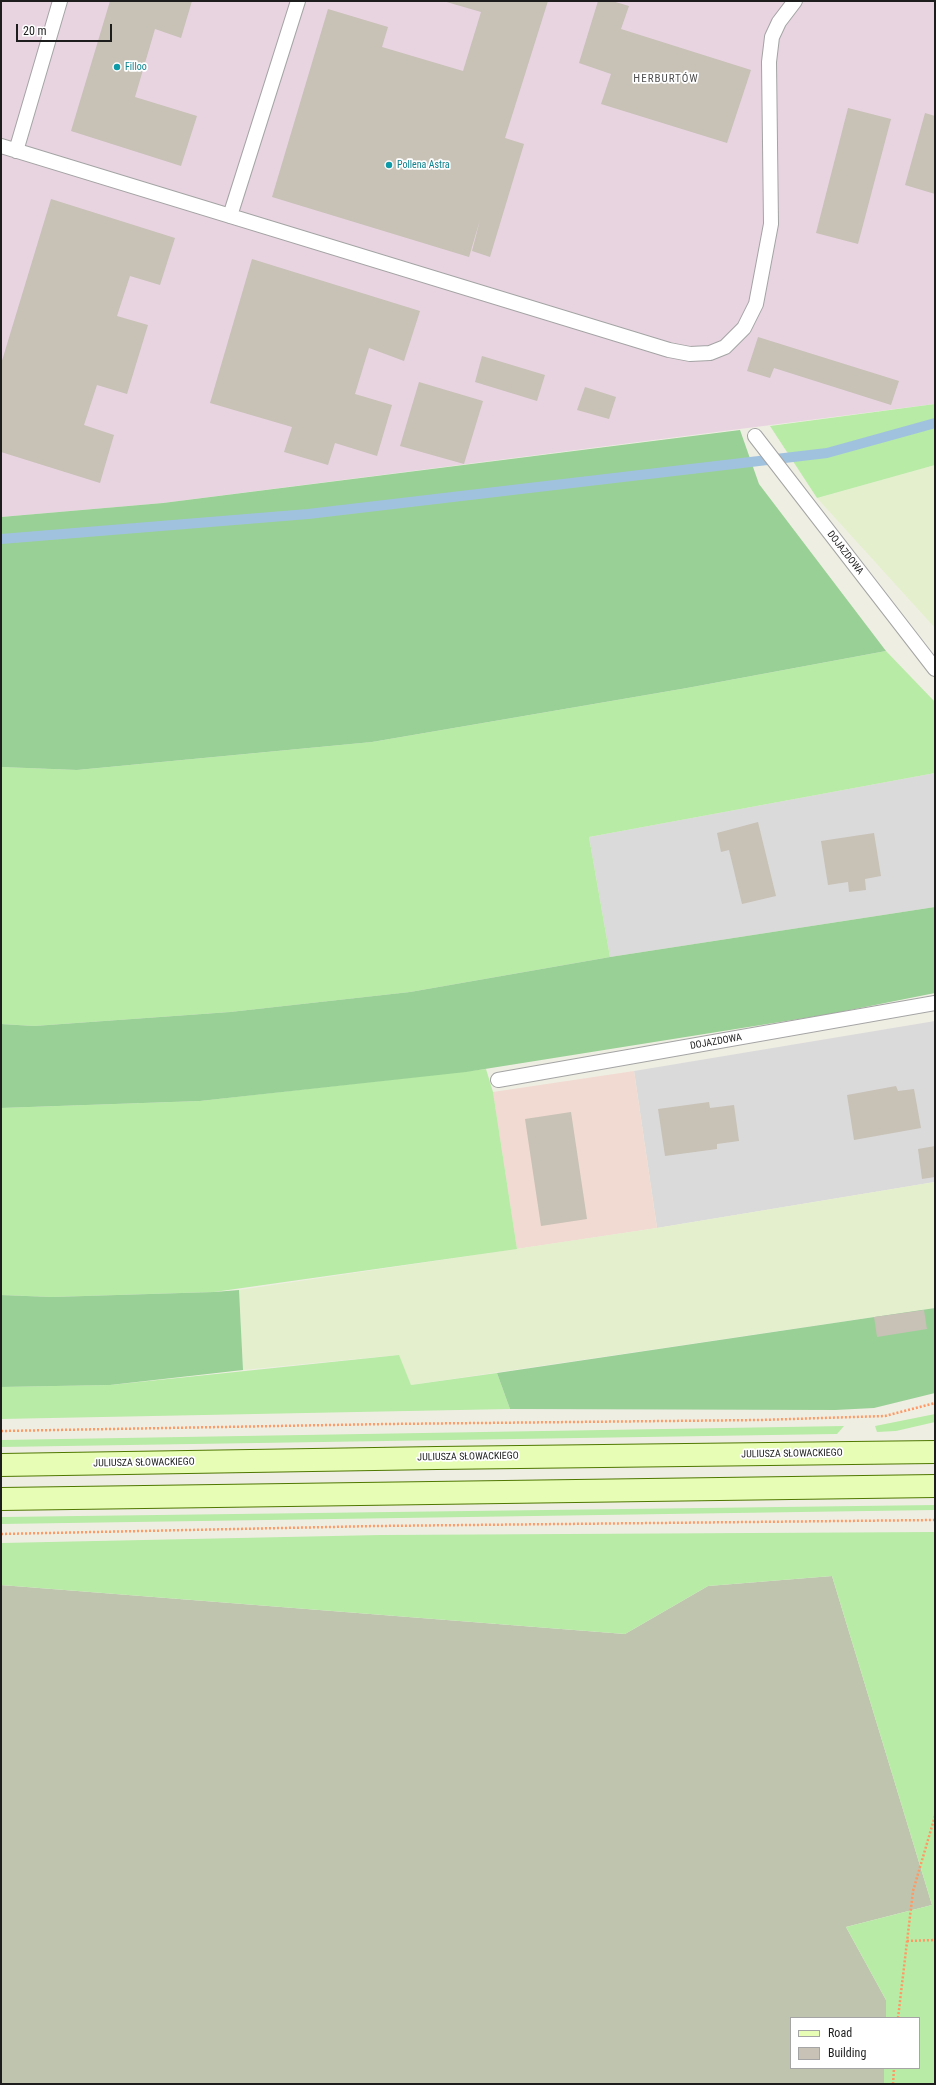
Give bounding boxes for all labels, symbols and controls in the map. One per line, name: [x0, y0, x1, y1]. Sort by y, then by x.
scale bar: [18, 16, 114, 42]
text: 20 m: [23, 24, 47, 38]
place label: Filloo: [125, 61, 147, 73]
marker: Filloo: [112, 62, 122, 72]
district label: HERBURTÓW: [633, 72, 699, 86]
place label: Pollena Astra: [397, 159, 450, 171]
marker: Pollena Astra: [384, 160, 394, 170]
street label: DOJAZDOWA: [824, 529, 866, 577]
street label: DOJAZDOWA: [689, 1032, 743, 1052]
street label: JULIUSZA SŁOWACKIEGO: [741, 1447, 843, 1461]
street label: JULIUSZA SŁOWACKIEGO: [417, 1450, 519, 1464]
street label: JULIUSZA SŁOWACKIEGO: [93, 1456, 195, 1470]
legend: [790, 2017, 920, 2069]
text: Road: [828, 2026, 852, 2040]
text: Building: [828, 2046, 866, 2060]

